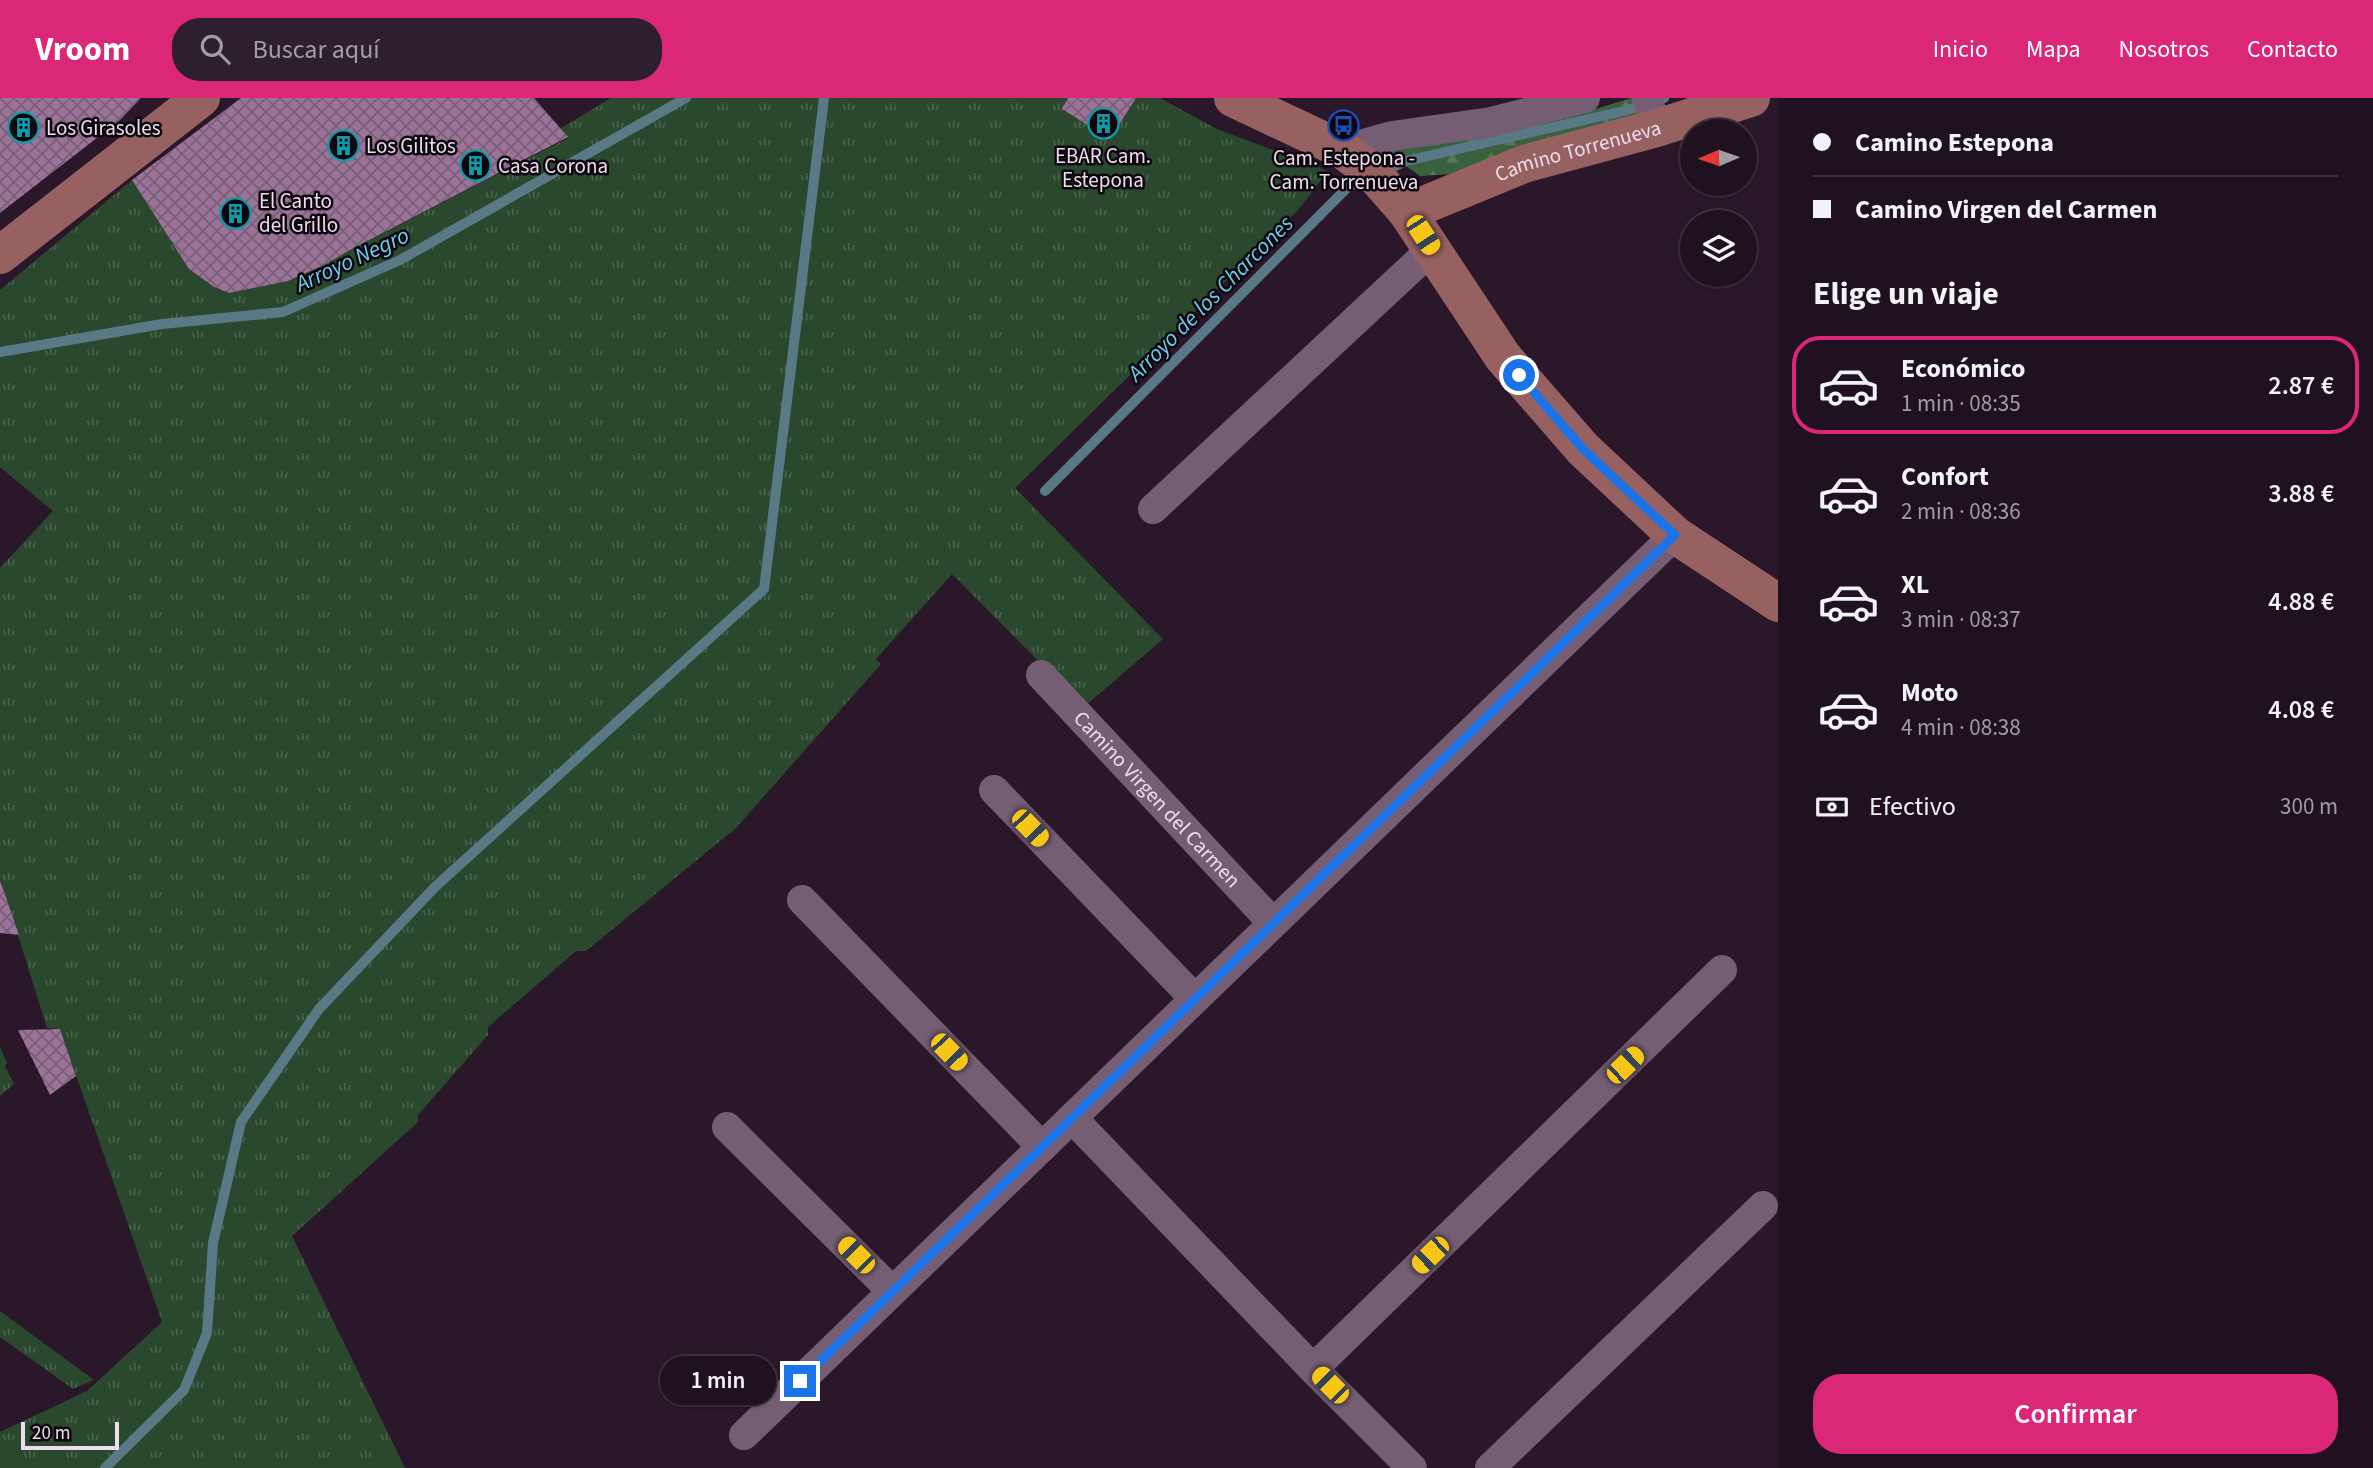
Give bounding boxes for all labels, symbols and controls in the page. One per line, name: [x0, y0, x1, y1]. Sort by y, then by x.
search box: [172, 18, 662, 81]
text: Vroom: [35, 26, 130, 73]
icon: search: [196, 30, 234, 68]
text: Buscar aquí: [252, 31, 380, 68]
text: Inicio: [1933, 32, 1988, 67]
text: Mapa: [2026, 32, 2081, 67]
text: Nosotros: [2119, 32, 2209, 67]
text: Contacto: [2247, 32, 2338, 67]
building icon: EBAR Cam. Estepona: [1086, 107, 1120, 141]
bus stop icon: Cam. Estepona - Cam. Torrenueva: [1327, 109, 1361, 143]
building icon: Los Girasoles: [6, 111, 40, 145]
place label: Los Girasoles: [46, 113, 161, 143]
street label: Camino Torrenueva: [1490, 113, 1664, 189]
north arrow: [1680, 119, 1757, 196]
map controls: [1680, 119, 1757, 287]
text: Camino Estepona: [1855, 124, 2054, 161]
building icon: Los Gilitos: [326, 129, 360, 163]
place label: Los Gilitos: [366, 131, 456, 161]
place label: EBAR Cam. Estepona: [1055, 141, 1151, 195]
place label: Cam. Estepona - Cam. Torrenueva: [1270, 143, 1418, 197]
building icon: Casa Corona: [458, 149, 492, 183]
place label: Casa Corona: [498, 151, 608, 181]
place label: El Canto del Grillo: [259, 186, 338, 240]
text: Camino Virgen del Carmen: [1855, 191, 2157, 228]
building icon: El Canto del Grillo: [219, 196, 253, 230]
water label: Arroyo de los Charcones: [1118, 208, 1301, 390]
button: layers: [1680, 210, 1757, 287]
car: [1403, 212, 1444, 258]
water label: Arroyo Negro: [288, 219, 415, 301]
text: Elige un viaje: [1813, 271, 1999, 317]
text: Económico: [1901, 350, 2026, 387]
icon: car: [1817, 354, 1880, 417]
route start: [1503, 359, 1535, 391]
text: 2.87 €: [2268, 367, 2334, 404]
text: 1 min · 08:35: [1901, 387, 2021, 420]
text: Confort: [1901, 458, 1989, 495]
icon: car: [1817, 462, 1880, 525]
text: 3.88 €: [2268, 475, 2334, 512]
text: 2 min · 08:36: [1901, 495, 2021, 528]
text: XL: [1901, 566, 1929, 603]
icon: car: [1817, 570, 1880, 633]
text: 4.88 €: [2268, 583, 2334, 620]
text: 3 min · 08:37: [1901, 603, 2021, 636]
text: Moto: [1901, 674, 1958, 711]
icon: car: [1817, 678, 1880, 741]
text: 4.08 €: [2268, 691, 2334, 728]
street label: Camino Virgen del Carmen: [1067, 704, 1248, 894]
text: 4 min · 08:38: [1901, 711, 2021, 744]
icon: cash: [1813, 788, 1851, 826]
text: Efectivo: [1869, 788, 1956, 825]
text: 300 m: [2280, 790, 2338, 823]
car: [1008, 806, 1053, 850]
car: [927, 1030, 972, 1074]
car: [1603, 1043, 1648, 1087]
car: [834, 1233, 879, 1277]
car: [1408, 1233, 1453, 1277]
callout: 1 min: [660, 1356, 776, 1406]
car: [1308, 1363, 1353, 1407]
text: 1 min: [691, 1364, 745, 1397]
route end: [784, 1365, 816, 1397]
button: Confirmar: [1813, 1374, 2338, 1454]
scale bar: [21, 1419, 119, 1451]
text: 20 m: [32, 1420, 70, 1447]

